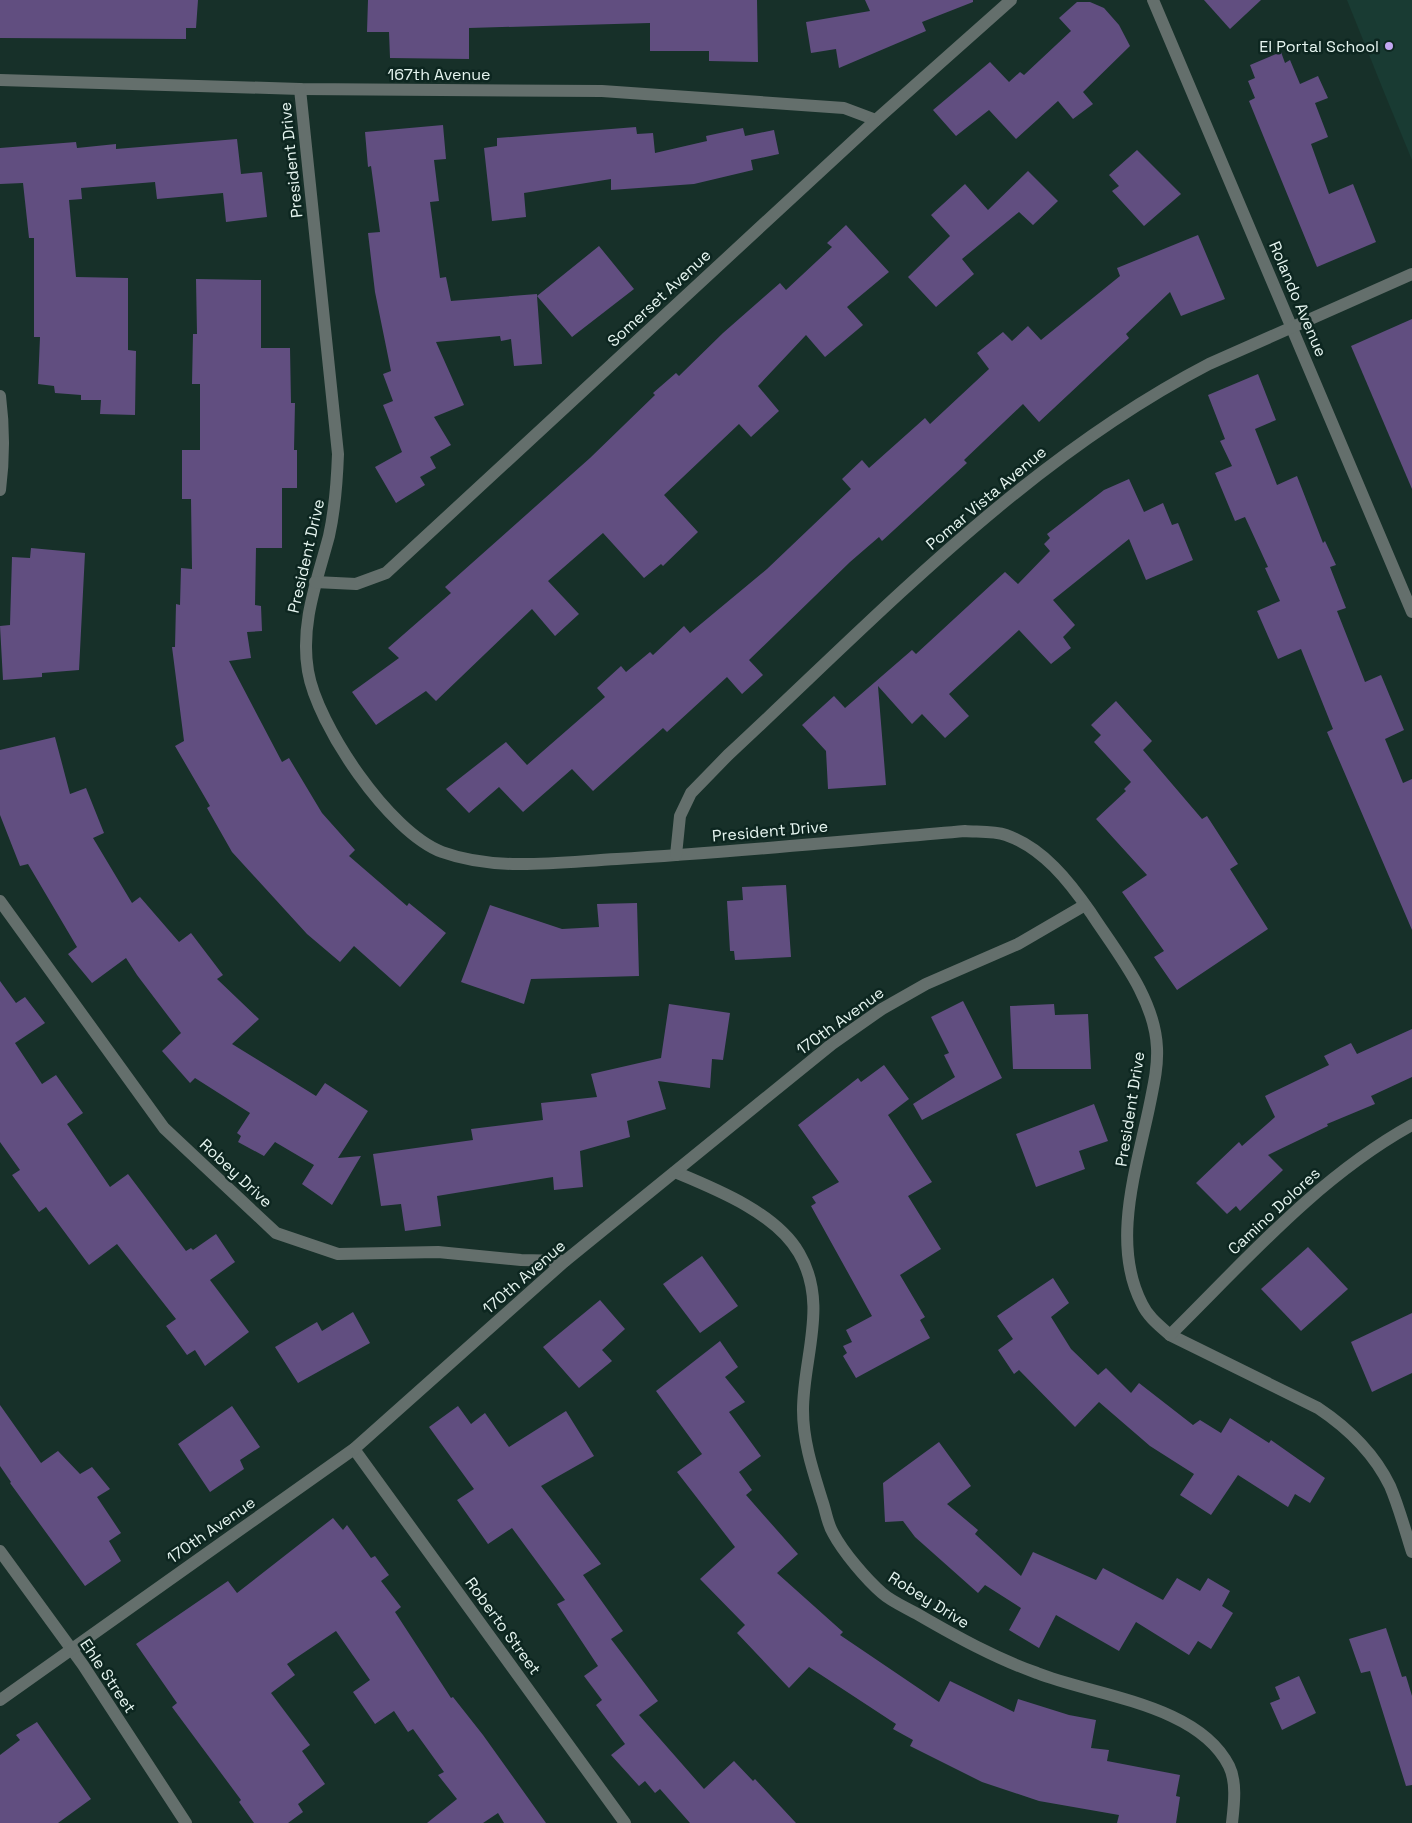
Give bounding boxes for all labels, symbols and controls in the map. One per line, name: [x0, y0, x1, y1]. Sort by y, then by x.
place label: El Portal School: [1259, 36, 1379, 57]
marker: El Portal School: [1383, 40, 1395, 52]
street label: 167th Avenue: [388, 64, 490, 85]
street label: President Drive: [274, 101, 308, 219]
street label: Rolando Avenue: [1264, 238, 1332, 360]
street label: Somerset Avenue: [603, 245, 715, 351]
street label: Pomar Vista Avenue: [921, 441, 1051, 555]
street label: President Drive: [283, 497, 329, 615]
street label: President Drive: [711, 815, 829, 847]
street label: 170th Avenue: [792, 982, 888, 1060]
street label: President Drive: [1111, 1050, 1149, 1168]
street label: Robey Drive: [195, 1134, 277, 1212]
street label: Camino Dolores: [1223, 1163, 1325, 1259]
street label: 170th Avenue: [478, 1235, 570, 1319]
street label: 170th Avenue: [163, 1492, 259, 1568]
street label: Robey Drive: [884, 1567, 974, 1633]
street label: Roberto Street: [460, 1573, 546, 1679]
street label: Ehle Street: [75, 1635, 141, 1717]

